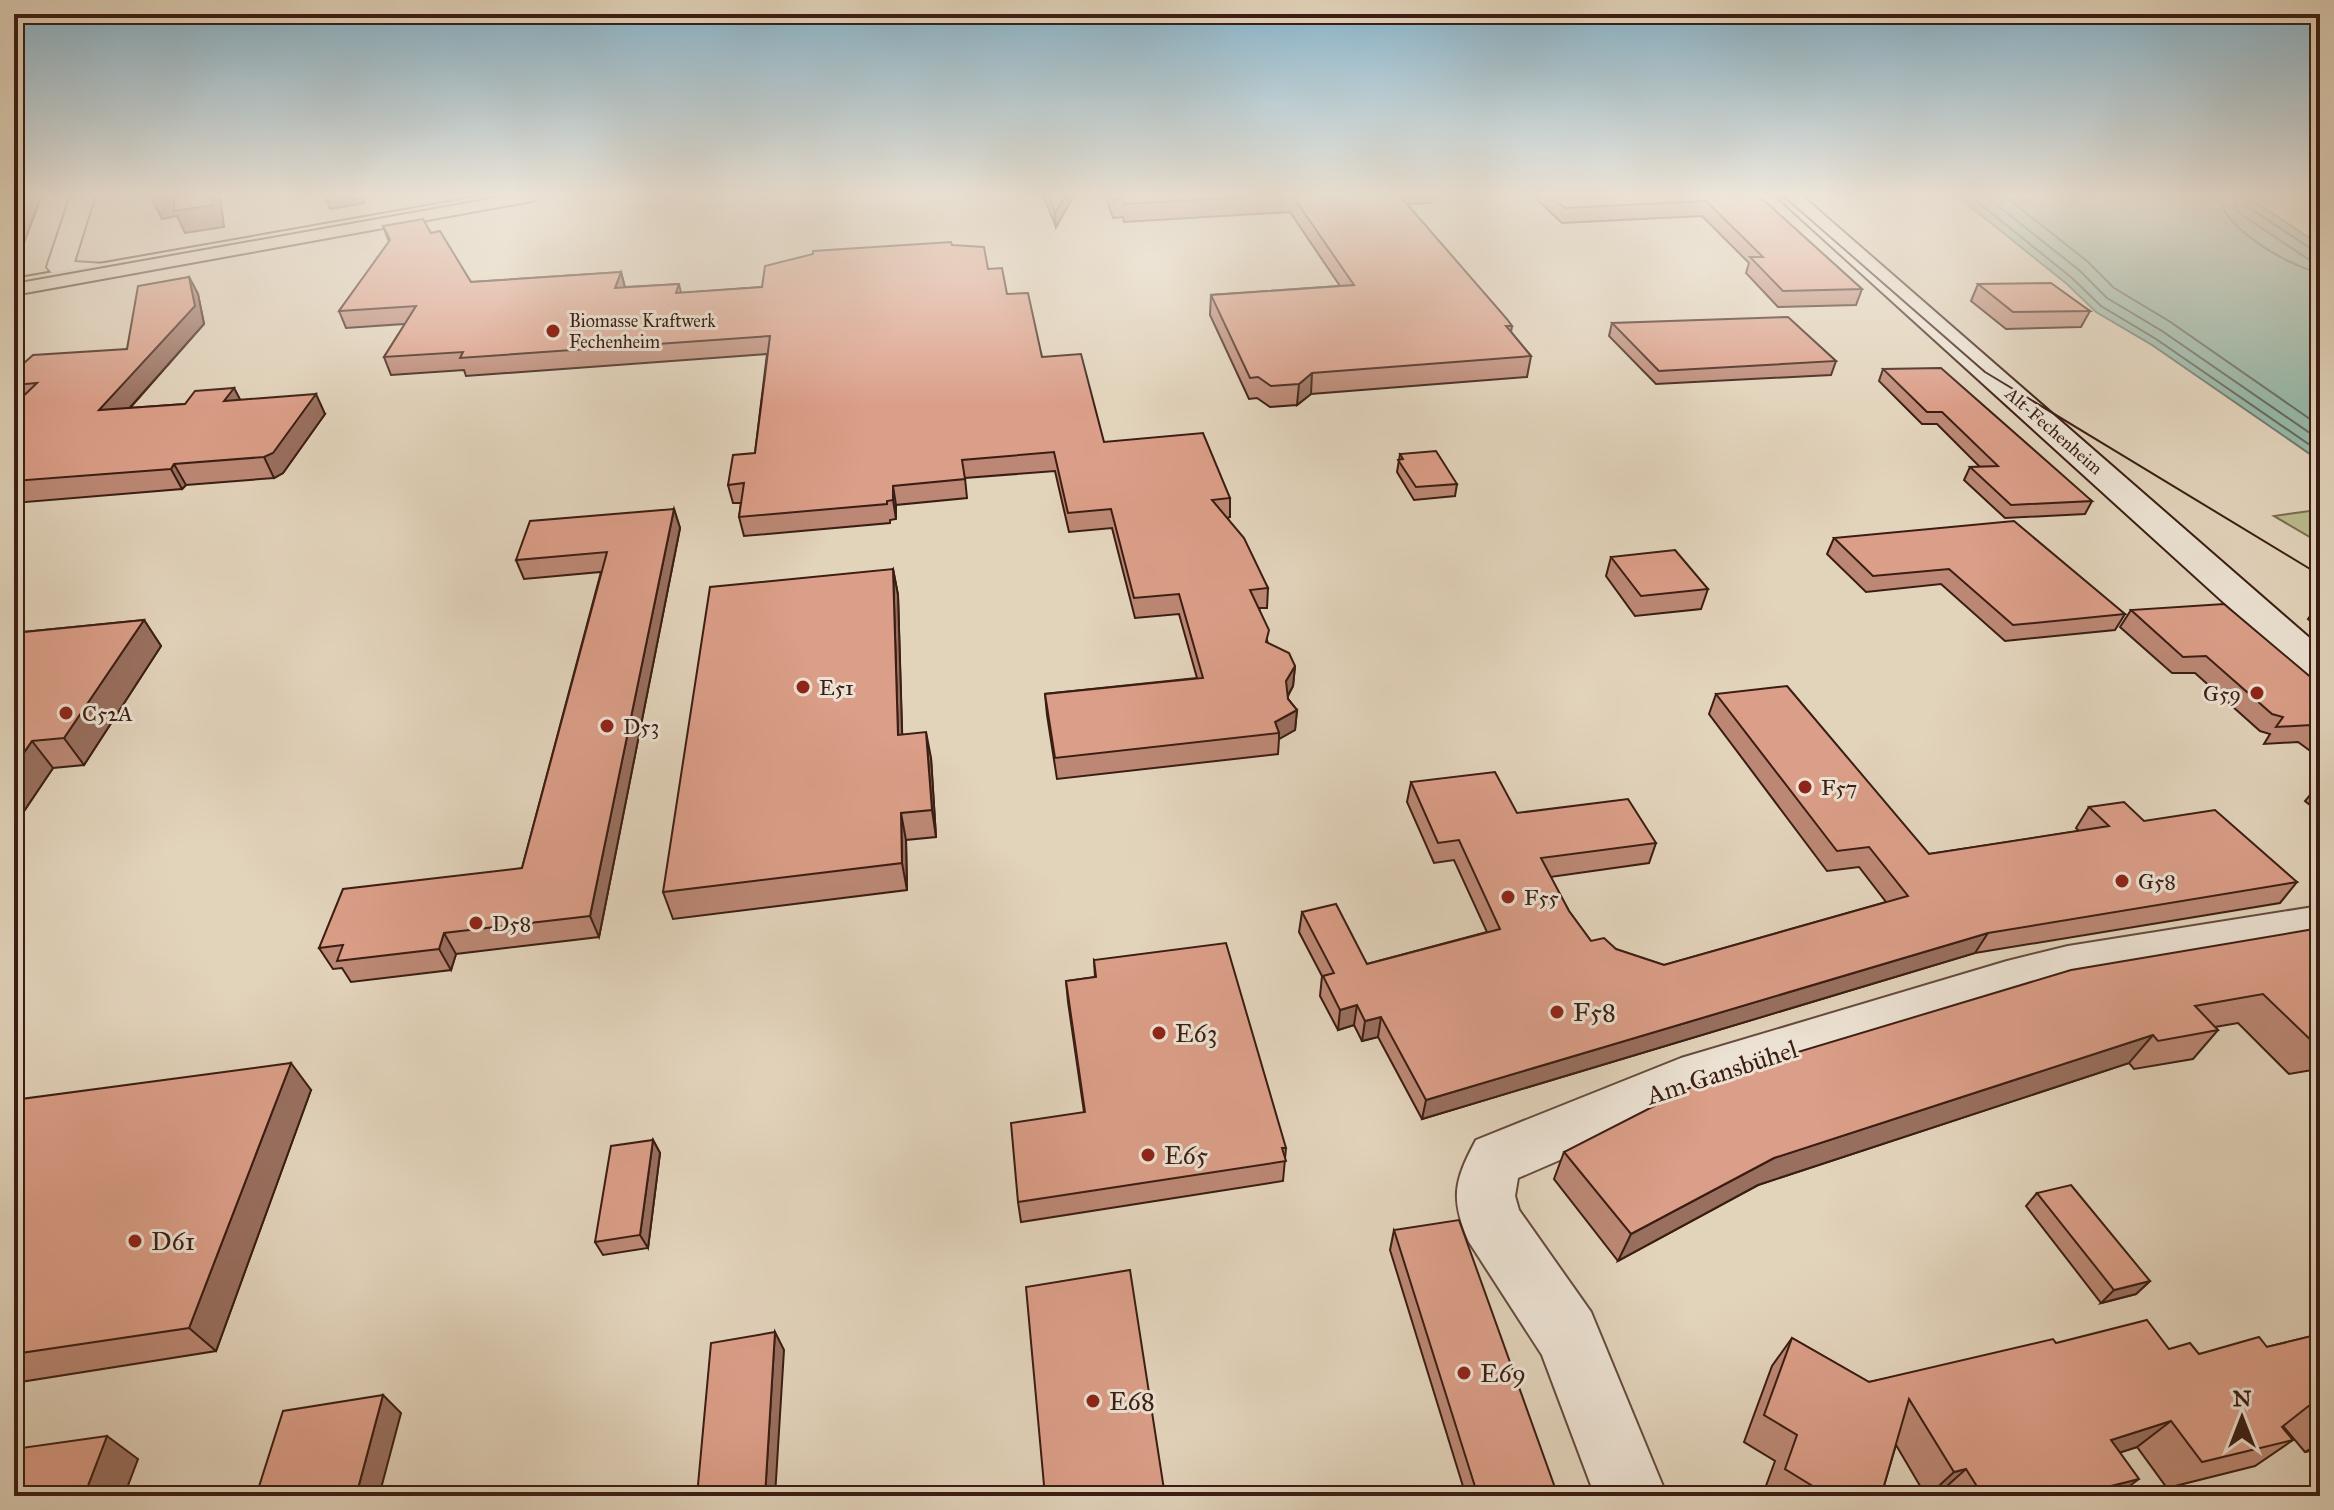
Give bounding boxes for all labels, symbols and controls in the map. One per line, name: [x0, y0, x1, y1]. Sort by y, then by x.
place label: Biomasse Kraftwerk Fechenheim: [569, 310, 716, 353]
marker: Biomasse Kraftwerk Fechenheim: [544, 322, 562, 340]
street label: Alt-Fechenheim: [2000, 382, 2107, 479]
place label: E51: [819, 674, 854, 701]
marker: E51: [794, 678, 812, 696]
place label: G59: [2203, 680, 2241, 707]
marker: G59: [2248, 684, 2266, 702]
place label: C52A: [82, 700, 133, 727]
marker: C52A: [57, 704, 75, 722]
place label: D53: [623, 713, 659, 740]
marker: D53: [598, 717, 616, 735]
place label: F57: [1821, 774, 1857, 801]
marker: F57: [1796, 778, 1814, 796]
place label: G58: [2138, 868, 2176, 895]
marker: G58: [2113, 872, 2131, 890]
place label: F55: [1524, 884, 1559, 911]
marker: F55: [1499, 888, 1517, 906]
place label: D58: [492, 910, 531, 937]
marker: D58: [467, 914, 485, 932]
place label: F58: [1573, 996, 1616, 1028]
marker: F58: [1548, 1003, 1566, 1021]
place label: E63: [1175, 1017, 1217, 1049]
marker: E63: [1150, 1024, 1168, 1042]
street label: Am Gansbühel: [1641, 1033, 1802, 1112]
place label: E65: [1164, 1139, 1208, 1171]
marker: E65: [1139, 1146, 1157, 1164]
place label: D61: [151, 1225, 195, 1257]
marker: D61: [126, 1232, 144, 1250]
place label: E69: [1480, 1357, 1526, 1389]
marker: E69: [1455, 1364, 1473, 1382]
north arrow: [2202, 1378, 2282, 1458]
place label: E68: [1109, 1385, 1155, 1417]
text: N: [2233, 1385, 2252, 1412]
marker: E68: [1084, 1392, 1102, 1410]

